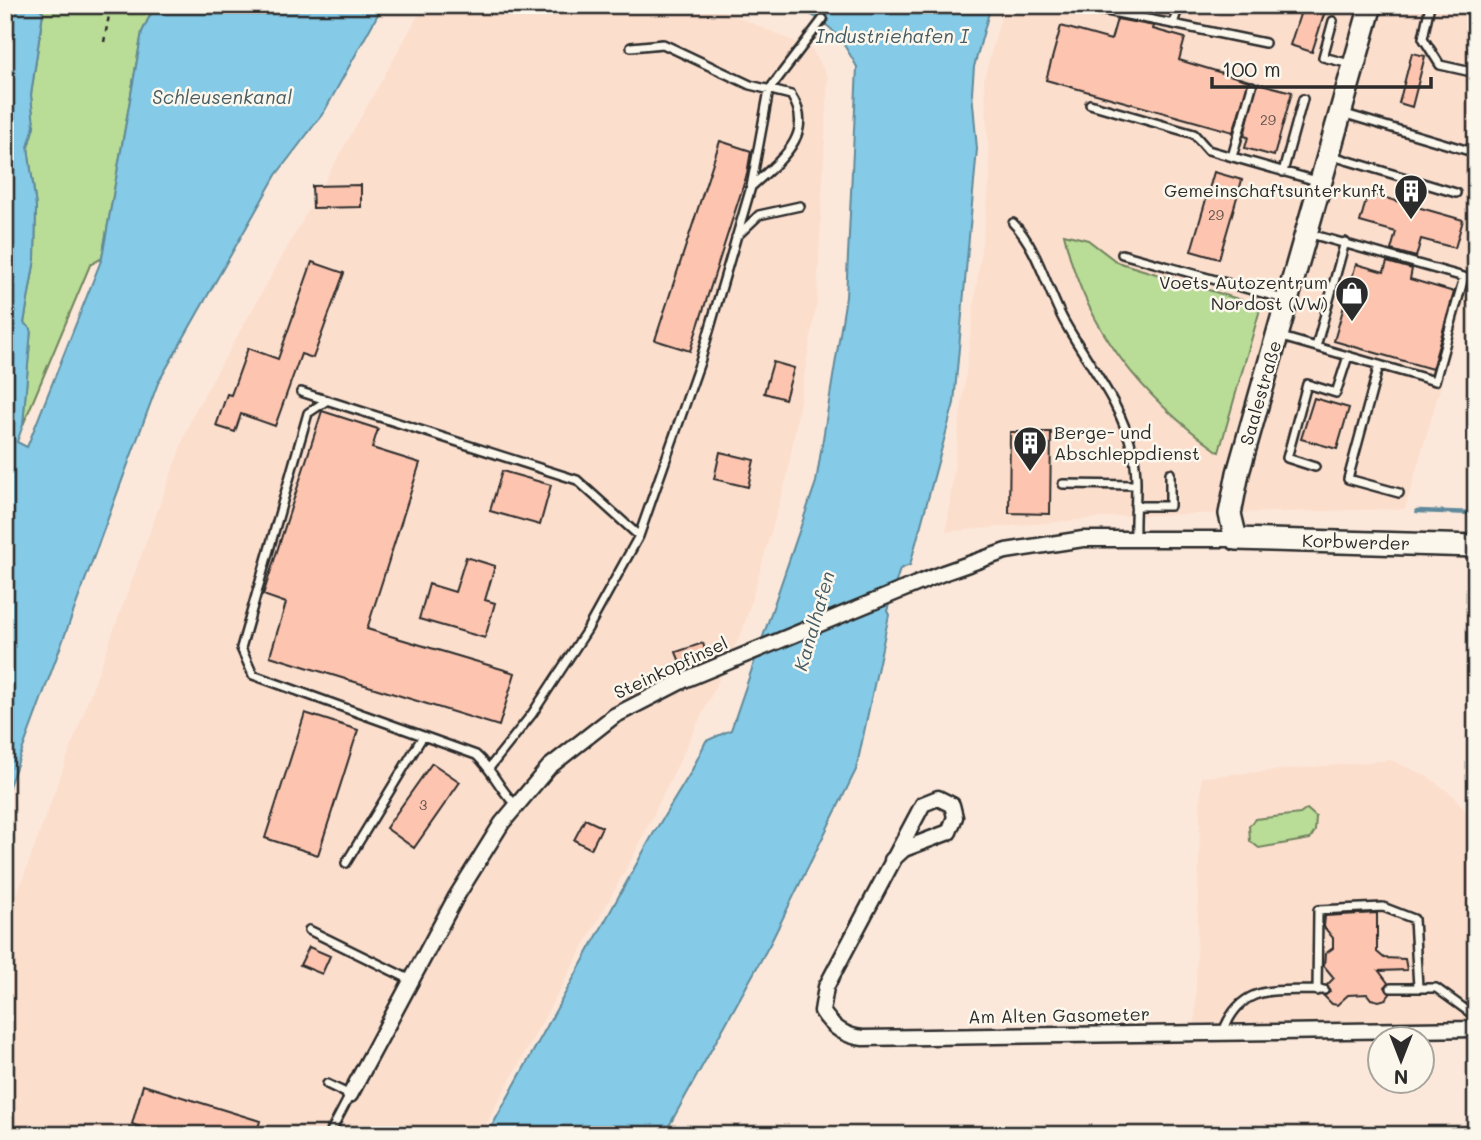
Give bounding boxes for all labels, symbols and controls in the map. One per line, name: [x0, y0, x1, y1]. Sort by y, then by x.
water label: Industriehafen I: [816, 23, 970, 48]
scale bar: [1212, 46, 1430, 90]
text: 100 m: [1222, 55, 1281, 82]
water label: Schleusenkanal: [152, 84, 292, 109]
house number: 29: [1260, 110, 1276, 129]
building icon: Gemeinschaftsunterkunft: [1392, 172, 1430, 221]
place label: Gemeinschaftsunterkunft: [1164, 178, 1386, 202]
house number: 29: [1208, 205, 1224, 224]
place label: Voets Autozentrum Nordost (VW): [1159, 270, 1328, 315]
shop icon: Voets Autozentrum Nordost (VW): [1333, 274, 1371, 323]
street label: Saalestraße: [1234, 338, 1286, 448]
place label: Berge- und Abschleppdienst: [1054, 420, 1200, 465]
building icon: Berge- und Abschleppdienst: [1011, 424, 1049, 473]
street label: Korbwerder: [1302, 528, 1410, 555]
water label: Kanalhafen: [787, 568, 840, 674]
street label: Steinkopfinsel: [610, 630, 731, 704]
house number: 3: [419, 795, 427, 814]
street label: Am Alten Gasometer: [968, 1001, 1150, 1029]
north arrow: [1366, 1024, 1436, 1094]
text: N: [1394, 1065, 1408, 1090]

